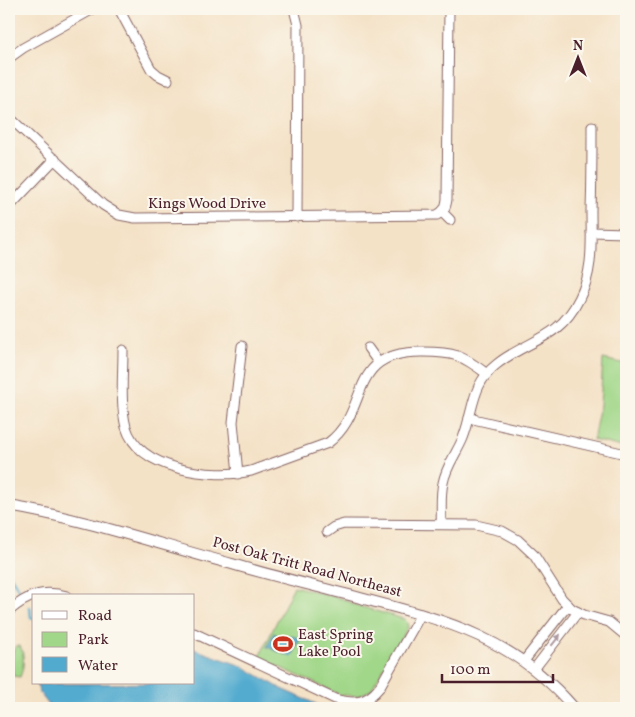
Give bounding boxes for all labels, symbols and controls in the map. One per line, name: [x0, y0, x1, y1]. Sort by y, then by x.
north arrow: [552, 32, 602, 82]
text: N: [573, 37, 583, 56]
street label: Kings Wood Drive: [148, 194, 266, 215]
street label: Post Oak Tritt Road Northeast: [210, 533, 404, 603]
legend: [32, 594, 195, 684]
text: Road: [78, 606, 112, 627]
place label: East Spring Lake Pool: [298, 625, 374, 663]
text: Park: [78, 630, 109, 651]
sports icon: East Spring Lake Pool: [272, 633, 294, 655]
one-way arrow: [551, 634, 561, 647]
scale bar: [442, 652, 554, 684]
text: Water: [78, 656, 118, 677]
text: 100 m: [450, 660, 490, 681]

